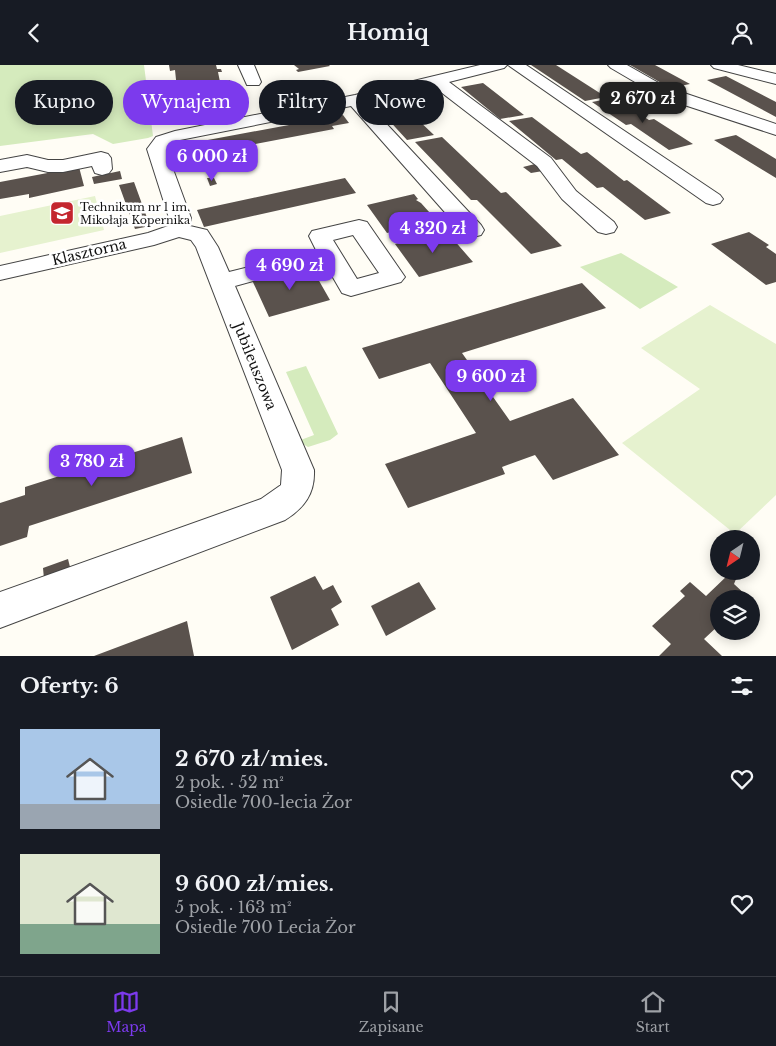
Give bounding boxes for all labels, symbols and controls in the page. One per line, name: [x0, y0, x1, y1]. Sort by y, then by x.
icon: back: [20, 19, 48, 47]
text: Homiq: [347, 19, 429, 46]
icon: person: [728, 19, 756, 47]
chip: Kupno: [15, 80, 113, 125]
chip: Wynajem: [123, 80, 249, 125]
chip: Filtry: [259, 80, 346, 125]
chip: Nowe: [356, 80, 444, 125]
pin: 2 670 zł: [591, 82, 695, 124]
text: 2 670 zł: [611, 88, 675, 108]
pin: 6 000 zł: [160, 139, 264, 182]
text: 6 000 zł: [177, 146, 247, 166]
school or university icon: Technikum nr 1 im. Mikołaja Kopernika: [49, 200, 75, 226]
place label: Technikum nr 1 im. Mikołaja Kopernika: [80, 200, 191, 227]
pin: 4 320 zł: [381, 211, 485, 254]
text: 4 320 zł: [400, 218, 466, 238]
street label: Klasztorna: [50, 235, 128, 269]
pin: 4 690 zł: [238, 249, 342, 291]
text: 4 690 zł: [256, 255, 324, 275]
street label: Jubileuszowa: [228, 318, 281, 413]
pin: 9 600 zł: [439, 359, 543, 402]
text: 9 600 zł: [456, 366, 526, 386]
pin: 3 780 zł: [40, 445, 144, 487]
text: 3 780 zł: [60, 451, 124, 471]
north arrow: [710, 530, 760, 580]
map controls: [710, 530, 760, 640]
button: layers: [710, 590, 760, 640]
icon: filters: [728, 672, 756, 700]
text: Oferty: 6: [20, 673, 119, 699]
text: 2 670 zł/mies.: [175, 746, 328, 772]
icon: home: [60, 749, 120, 809]
icon: heart: [728, 765, 756, 793]
text: 2 pok. · 52 m²: [175, 772, 284, 792]
text: Osiedle 700-lecia Żor: [175, 792, 352, 812]
text: 9 600 zł/mies.: [175, 871, 334, 897]
icon: home: [60, 874, 120, 934]
icon: heart: [728, 890, 756, 918]
text: 5 pok. · 163 m²: [175, 897, 291, 917]
text: Osiedle 700 Lecia Żor: [175, 917, 356, 937]
tab: Mapa: [106, 988, 146, 1036]
tab: Zapisane: [359, 988, 423, 1036]
tab: Start: [636, 988, 670, 1036]

